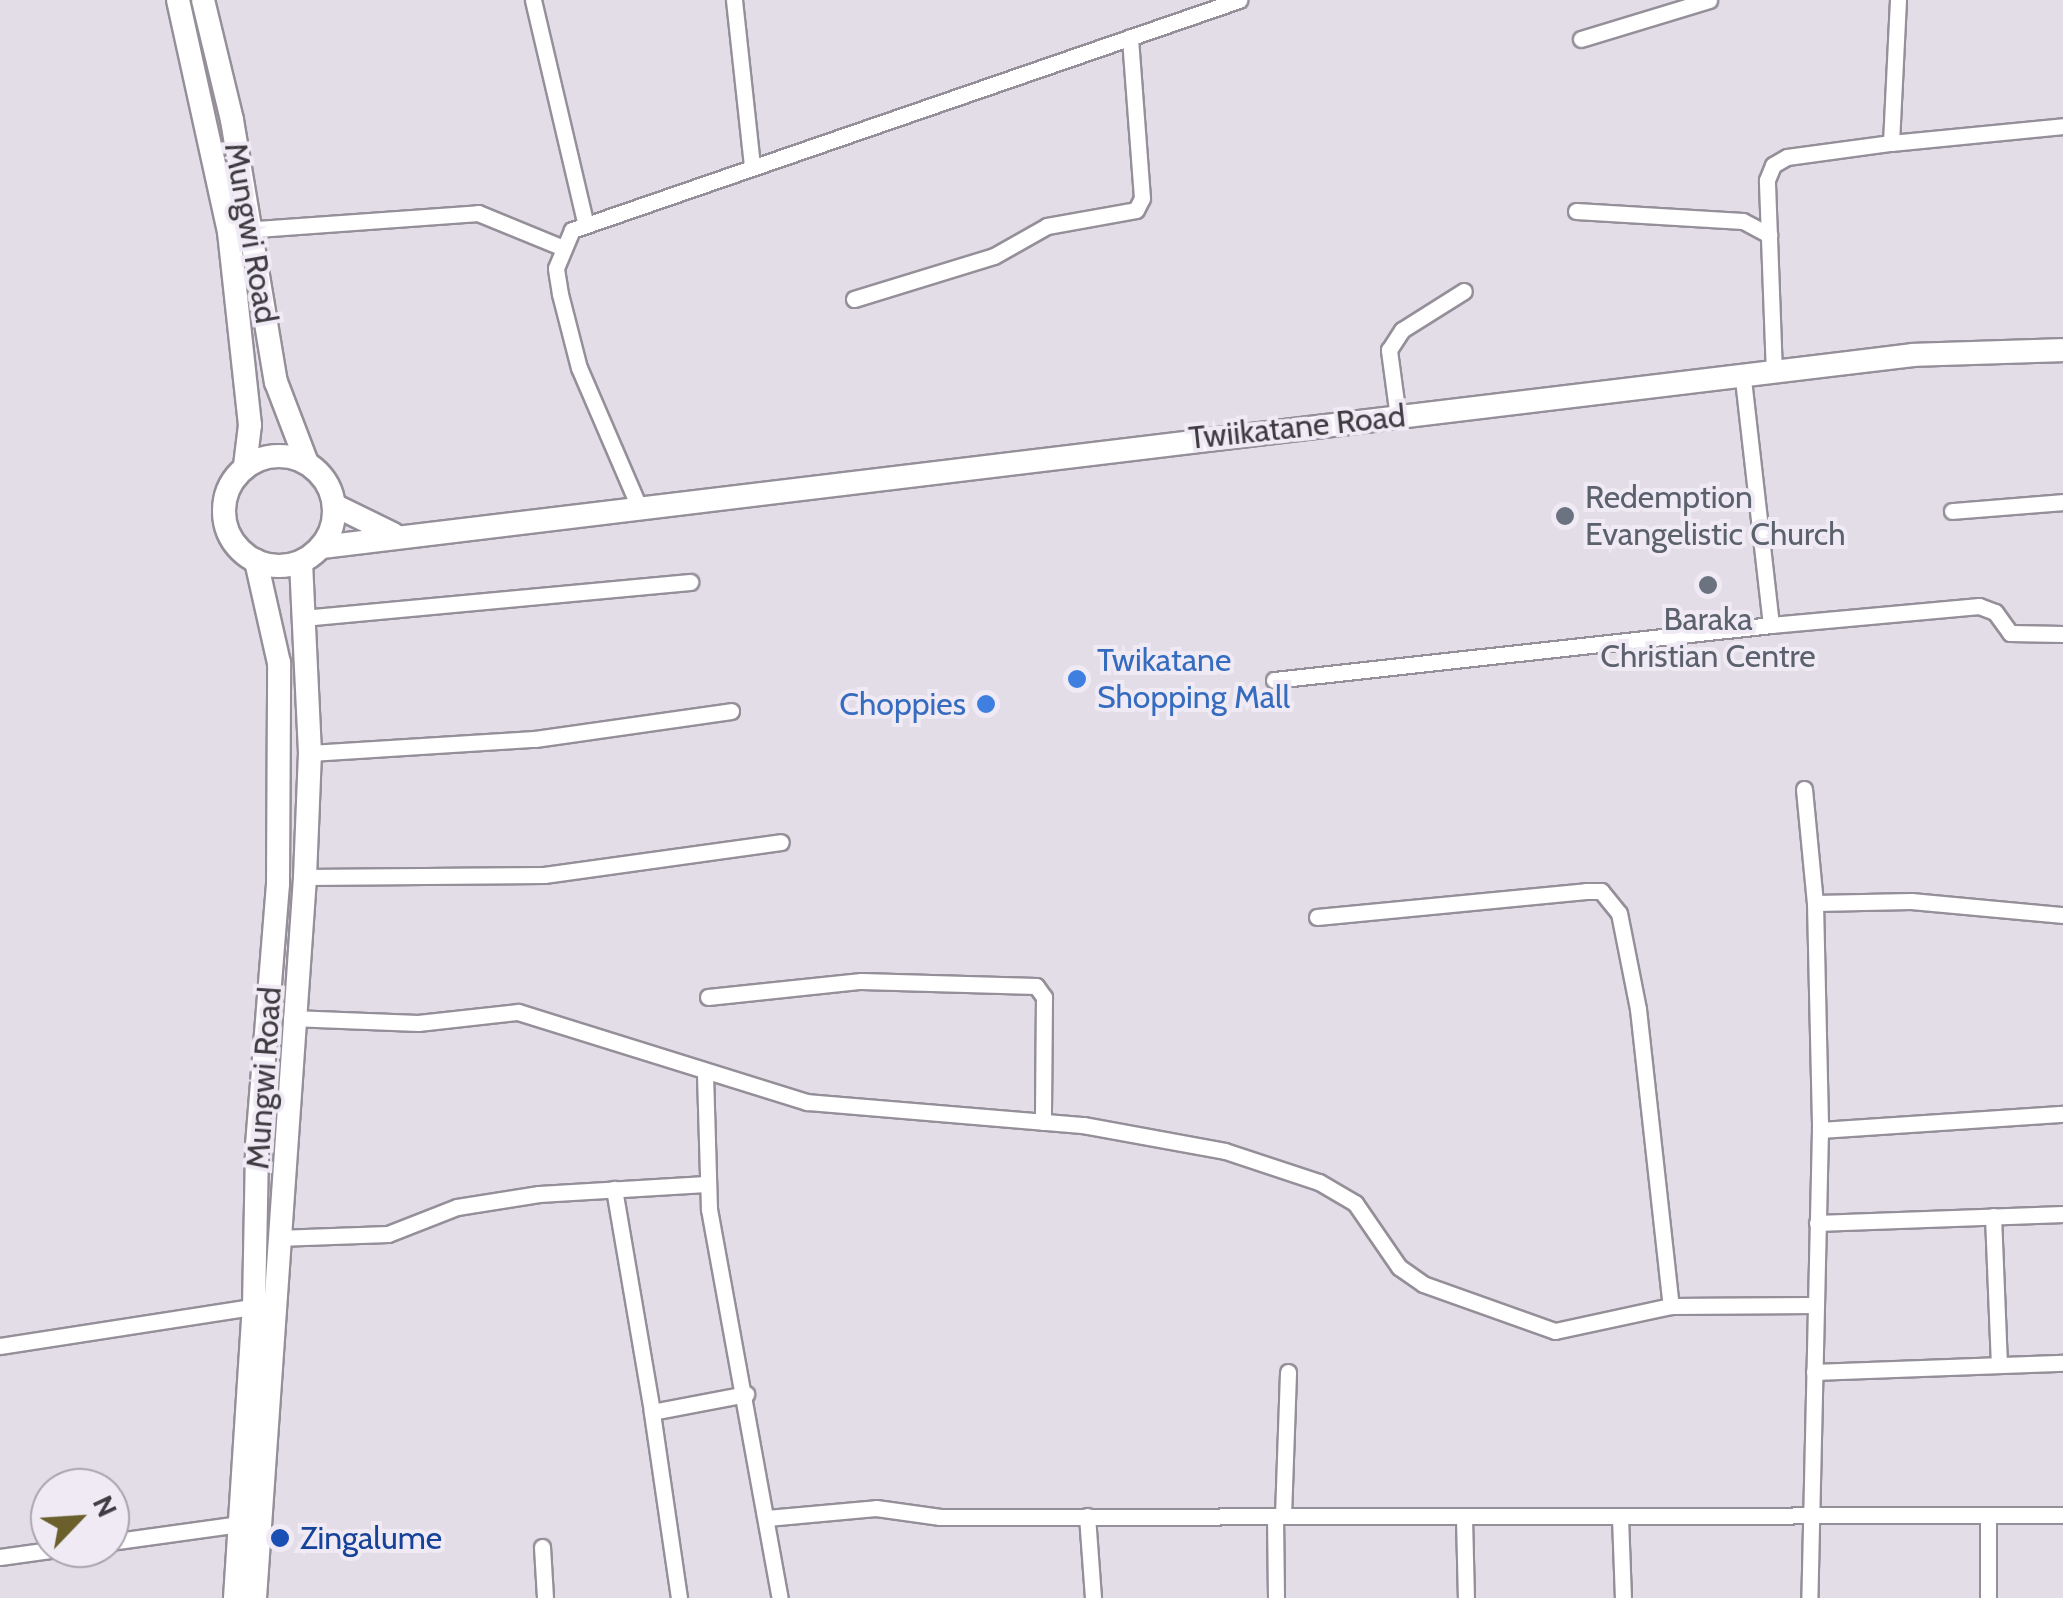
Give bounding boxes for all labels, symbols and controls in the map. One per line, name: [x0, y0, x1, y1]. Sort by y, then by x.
street label: Mungwi Road: [216, 140, 286, 326]
street label: Twiikatane Road: [1187, 397, 1407, 457]
place label: Redemption Evangelistic Church: [1585, 479, 1846, 554]
marker: Redemption Evangelistic Church: [1554, 505, 1576, 527]
marker: Baraka Christian Centre: [1697, 574, 1719, 596]
place label: Baraka Christian Centre: [1600, 601, 1816, 676]
place label: Twikatane Shopping Mall: [1097, 642, 1290, 717]
marker: Twikatane Shopping Mall: [1066, 668, 1088, 690]
place label: Choppies: [839, 685, 966, 723]
marker: Choppies: [975, 693, 997, 715]
street label: Mungwi Road: [238, 985, 290, 1171]
north arrow: [30, 1468, 130, 1568]
text: N: [86, 1490, 125, 1522]
place label: Zingalume: [300, 1519, 442, 1557]
marker: Zingalume: [269, 1527, 291, 1549]

